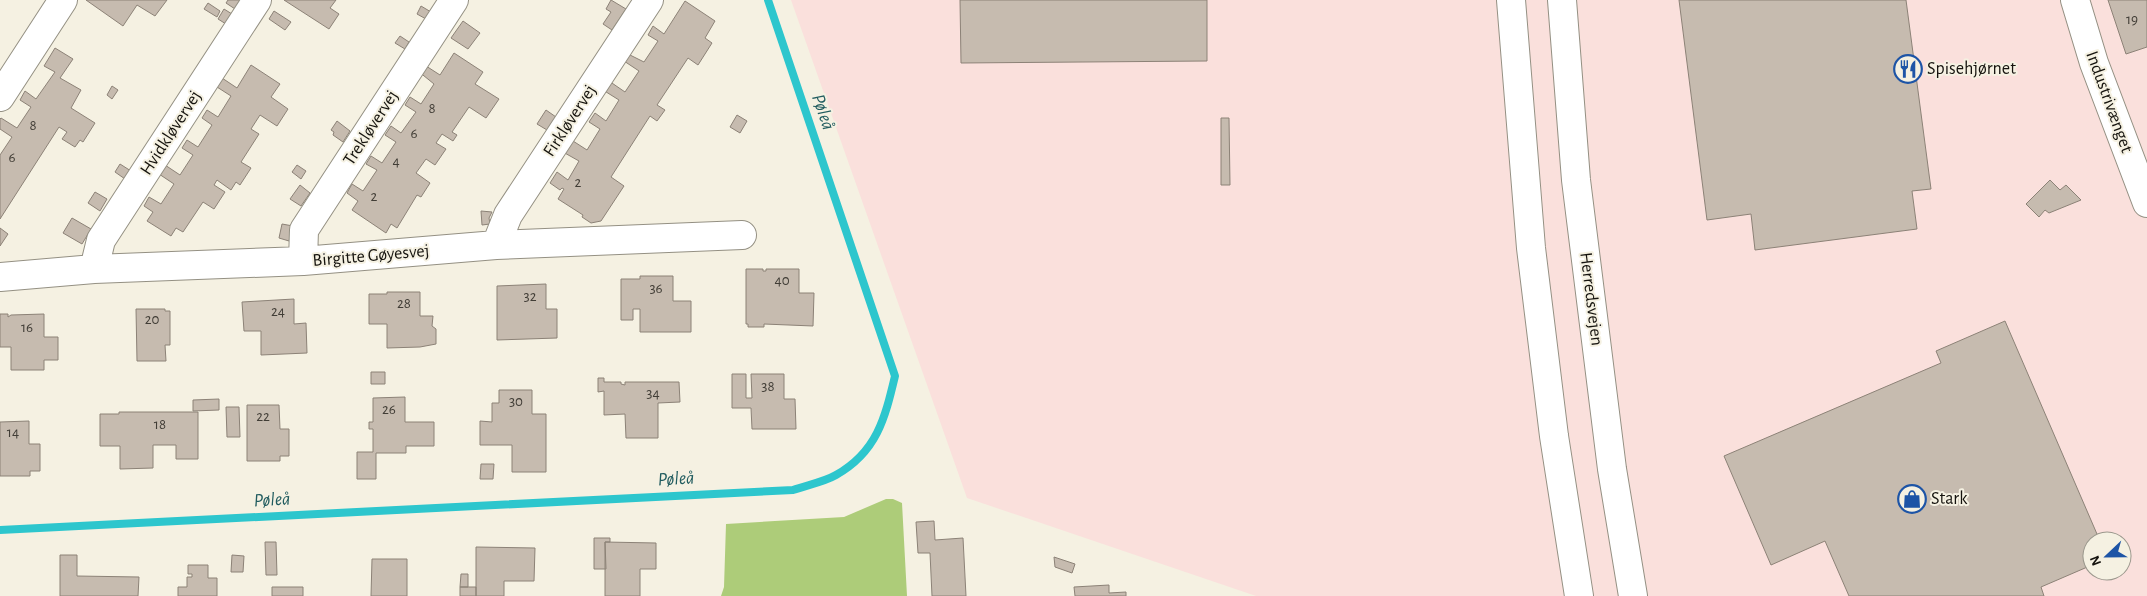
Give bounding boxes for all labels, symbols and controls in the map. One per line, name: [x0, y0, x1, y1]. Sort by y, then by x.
house number: 19: [2126, 12, 2138, 27]
street label: Industrivænget: [2082, 49, 2136, 155]
restaurant icon: Spisehjørnet: [1893, 54, 1923, 84]
place label: Spisehjørnet: [1927, 60, 2016, 78]
street label: Firkløvervej: [540, 82, 600, 160]
street label: Trekløvervej: [340, 87, 402, 169]
street label: Hvidkløvervej: [137, 88, 205, 178]
water label: Pøleå: [808, 92, 838, 132]
house number: 8: [428, 101, 436, 116]
house number: 8: [29, 118, 37, 133]
house number: 6: [410, 126, 418, 141]
house number: 6: [8, 150, 16, 165]
house number: 4: [392, 154, 400, 169]
house number: 2: [575, 175, 582, 190]
house number: 2: [371, 189, 378, 204]
street label: Birgitte Gøyesvej: [312, 242, 430, 270]
street label: Herredsvejen: [1576, 251, 1606, 347]
house number: 40: [774, 273, 790, 288]
house number: 36: [649, 281, 663, 296]
house number: 32: [523, 289, 537, 304]
house number: 28: [397, 296, 411, 311]
house number: 24: [271, 304, 285, 319]
house number: 20: [145, 312, 159, 327]
house number: 16: [21, 320, 33, 335]
house number: 38: [761, 379, 775, 394]
house number: 34: [646, 386, 660, 401]
house number: 30: [509, 394, 523, 409]
house number: 26: [382, 402, 396, 417]
house number: 22: [256, 409, 270, 424]
house number: 18: [154, 417, 166, 432]
house number: 14: [7, 425, 19, 440]
water label: Pøleå: [657, 469, 695, 489]
shop icon: Stark: [1897, 484, 1927, 514]
water label: Pøleå: [253, 490, 291, 510]
place label: Stark: [1931, 490, 1968, 508]
north arrow: [2082, 531, 2132, 581]
text: N: [2088, 553, 2104, 568]

